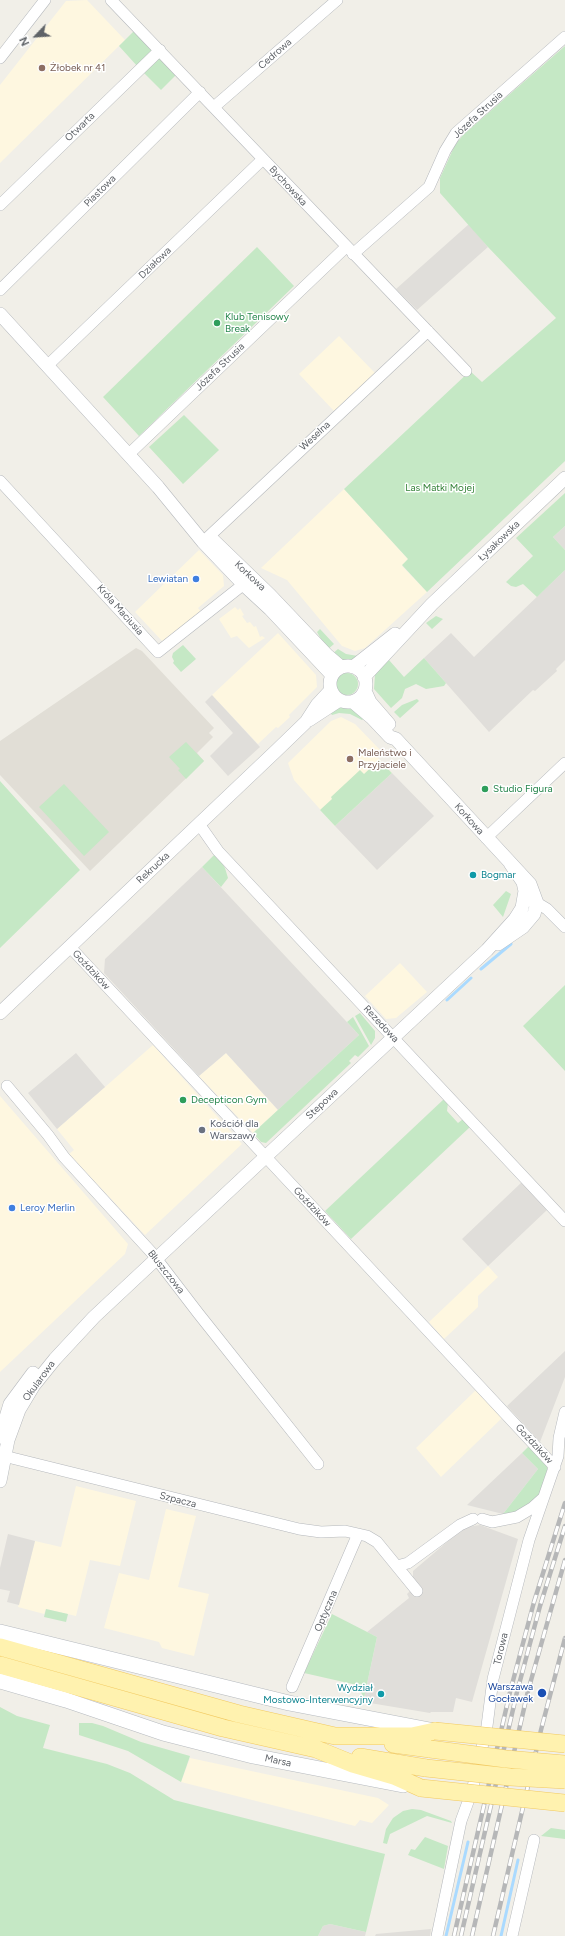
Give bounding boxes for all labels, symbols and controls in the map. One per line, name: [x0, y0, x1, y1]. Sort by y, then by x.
north arrow: [16, 16, 56, 56]
text: N: [17, 35, 32, 48]
street label: Cedrowa: [256, 36, 294, 72]
place label: Żłobek nr 41: [50, 62, 105, 74]
marker: Żłobek nr 41: [37, 63, 47, 73]
street label: Józefa Strusia: [451, 89, 505, 141]
street label: Otwarta: [63, 110, 97, 144]
street label: Bychowska: [266, 164, 310, 208]
street label: Piastowa: [82, 173, 118, 209]
street label: Działowa: [136, 245, 174, 281]
place label: Klub Tenisowy Break: [225, 311, 289, 334]
marker: Klub Tenisowy Break: [212, 318, 222, 328]
street label: Józefa Strusia: [193, 341, 247, 393]
street label: Weselna: [297, 419, 333, 453]
park label: Las Matki Mojej: [405, 482, 475, 494]
street label: Łysakowska: [476, 518, 522, 564]
street label: Korkowa: [232, 559, 268, 593]
place label: Lewiatan: [148, 573, 188, 585]
marker: Lewiatan: [191, 574, 201, 584]
street label: Króla Maciusia: [94, 582, 146, 638]
place label: Maleństwo i Przyjaciele: [358, 747, 412, 770]
marker: Maleństwo i Przyjaciele: [345, 754, 355, 764]
place label: Studio Figura: [493, 783, 553, 795]
marker: Studio Figura: [480, 784, 490, 794]
street label: Korkowa: [452, 801, 486, 837]
street label: Rekrucka: [134, 850, 172, 886]
place label: Bogmar: [481, 869, 516, 881]
marker: Bogmar: [468, 870, 478, 880]
street label: Goździków: [70, 948, 112, 992]
street label: Rezedowa: [361, 1003, 401, 1045]
street label: Stepowa: [303, 1086, 341, 1122]
place label: Decepticon Gym: [191, 1094, 267, 1106]
marker: Decepticon Gym: [178, 1095, 188, 1105]
place label: Kościół dla Warszawy: [210, 1118, 258, 1142]
marker: Kościół dla Warszawy: [197, 1125, 207, 1135]
street label: Goździków: [291, 1185, 333, 1229]
place label: Leroy Merlin: [20, 1202, 75, 1214]
marker: Leroy Merlin: [7, 1203, 17, 1213]
street label: Bluszczowa: [145, 1248, 187, 1296]
street label: Okularowa: [20, 1358, 58, 1404]
street label: Goździków: [513, 1422, 555, 1466]
street label: Szpacza: [158, 1490, 198, 1510]
street label: Optyczna: [312, 1589, 340, 1633]
street label: Torowa: [491, 1632, 511, 1666]
place label: Warszawa Gocławek: [488, 1681, 533, 1704]
place label: Wydział Mostowo-Interwencyjny: [263, 1682, 373, 1706]
marker: Warszawa Gocławek: [536, 1687, 548, 1699]
marker: Wydział Mostowo-Interwencyjny: [376, 1689, 386, 1699]
street label: Marsa: [264, 1752, 292, 1770]

